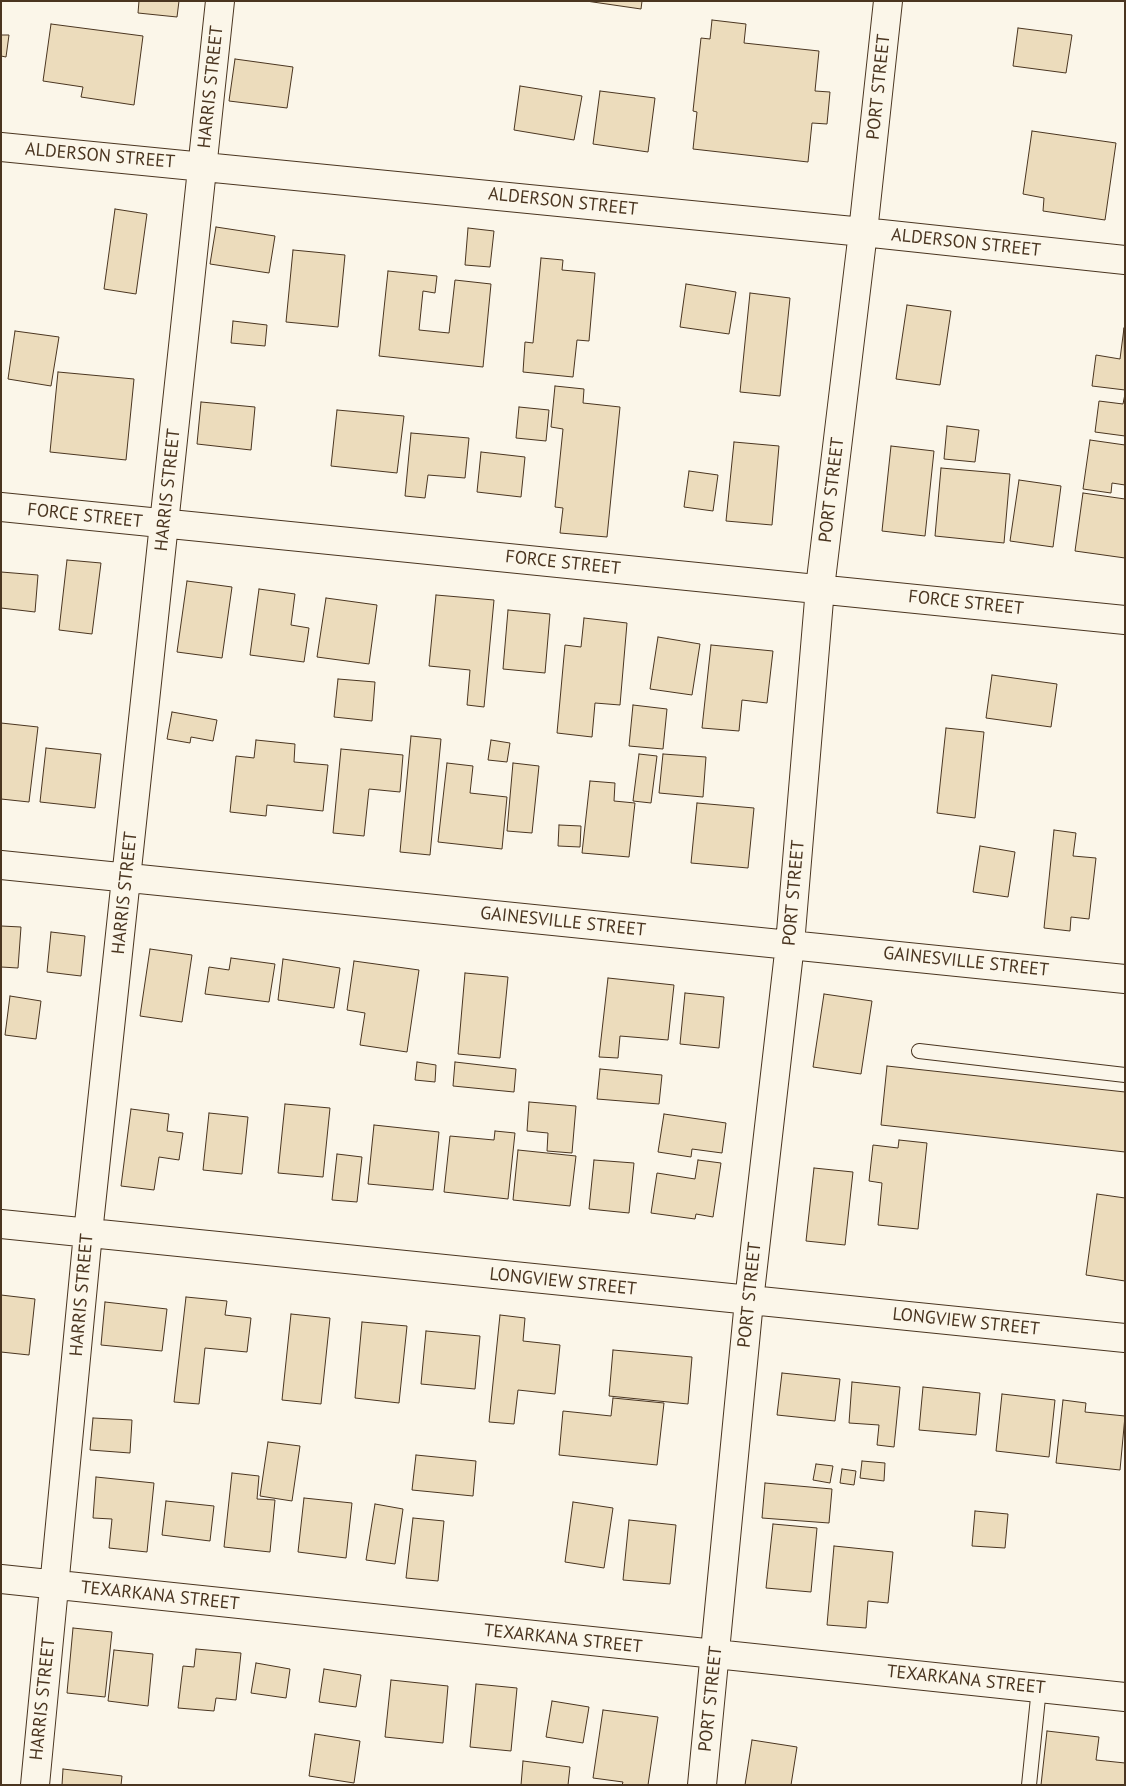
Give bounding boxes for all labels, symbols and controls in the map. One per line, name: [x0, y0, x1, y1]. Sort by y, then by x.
street label: HARRIS STREET: [194, 25, 228, 149]
street label: PORT STREET: [863, 33, 895, 141]
street label: ALDERSON STREET: [24, 139, 176, 173]
street label: ALDERSON STREET: [487, 183, 639, 221]
street label: ALDERSON STREET: [890, 224, 1042, 262]
street label: HARRIS STREET: [151, 428, 185, 552]
street label: PORT STREET: [815, 436, 849, 544]
street label: FORCE STREET: [26, 499, 144, 533]
street label: FORCE STREET: [504, 546, 622, 580]
street label: FORCE STREET: [907, 586, 1025, 620]
street label: HARRIS STREET: [108, 831, 142, 955]
street label: PORT STREET: [779, 839, 809, 947]
street label: GAINESVILLE STREET: [479, 903, 647, 941]
street label: GAINESVILLE STREET: [882, 943, 1050, 981]
street label: HARRIS STREET: [66, 1233, 98, 1357]
street label: PORT STREET: [734, 1241, 766, 1349]
street label: LONGVIEW STREET: [488, 1264, 638, 1300]
street label: LONGVIEW STREET: [891, 1304, 1041, 1340]
street label: TEXARKANA STREET: [80, 1577, 240, 1615]
street label: TEXARKANA STREET: [483, 1620, 643, 1658]
street label: HARRIS STREET: [26, 1637, 60, 1761]
street label: PORT STREET: [695, 1645, 727, 1753]
street label: TEXARKANA STREET: [886, 1661, 1046, 1699]

